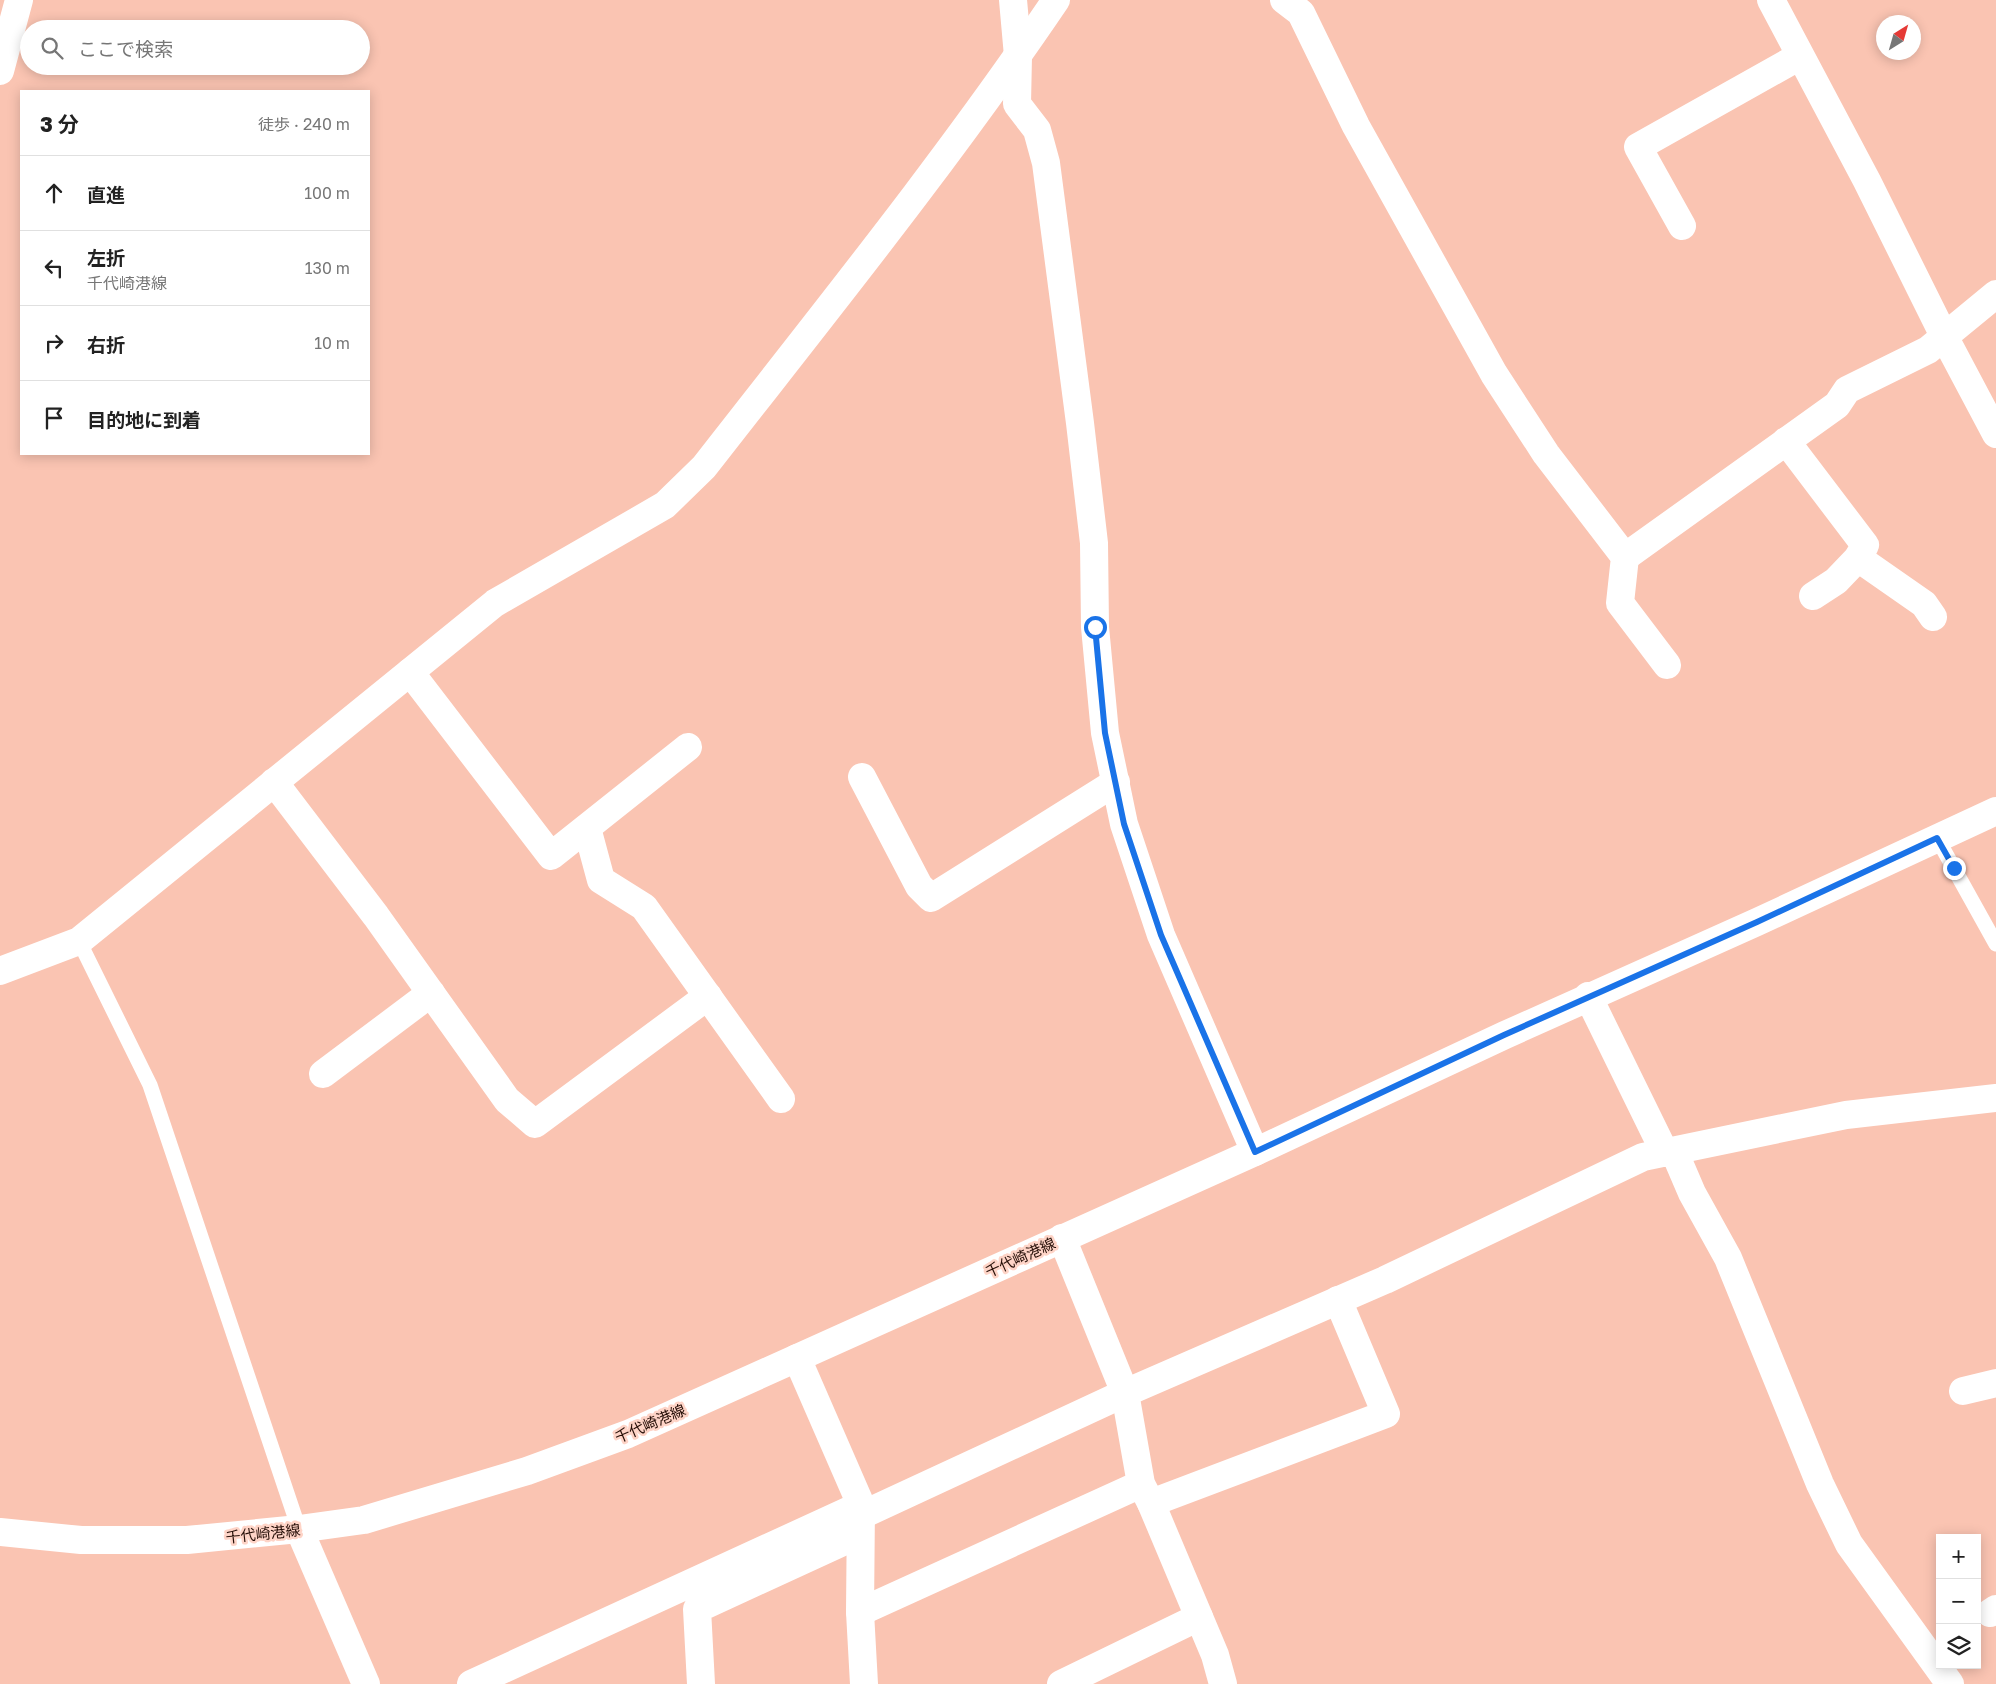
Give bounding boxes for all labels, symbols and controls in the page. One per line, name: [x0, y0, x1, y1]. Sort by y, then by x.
north arrow: [1876, 15, 1921, 60]
search box: [20, 20, 370, 75]
icon: search: [38, 34, 66, 62]
text: ここで検索: [78, 37, 173, 60]
text: 3 分: [40, 111, 79, 137]
text: 徒歩 · 240 m: [258, 114, 350, 134]
icon: ahead: [40, 179, 68, 207]
text: 直進: [87, 183, 125, 206]
text: 100 m: [304, 183, 350, 203]
text: 左折: [87, 246, 125, 269]
icon: left: [40, 254, 68, 282]
text: 130 m: [305, 258, 350, 278]
text: 千代崎港線: [87, 273, 167, 293]
icon: right: [40, 329, 68, 357]
text: 右折: [87, 333, 125, 356]
text: 10 m: [314, 333, 350, 353]
icon: arrive: [40, 404, 68, 432]
text: 目的地に到着: [87, 408, 201, 431]
route start: [1084, 616, 1107, 639]
route end: [1943, 857, 1966, 880]
street label: 千代崎港線: [982, 1234, 1058, 1280]
street label: 千代崎港線: [612, 1400, 688, 1446]
street label: 千代崎港線: [225, 1520, 301, 1546]
map controls: [1936, 1534, 1981, 1669]
button: +: [1936, 1534, 1981, 1579]
button: −: [1936, 1579, 1981, 1624]
button: layers: [1936, 1624, 1981, 1669]

